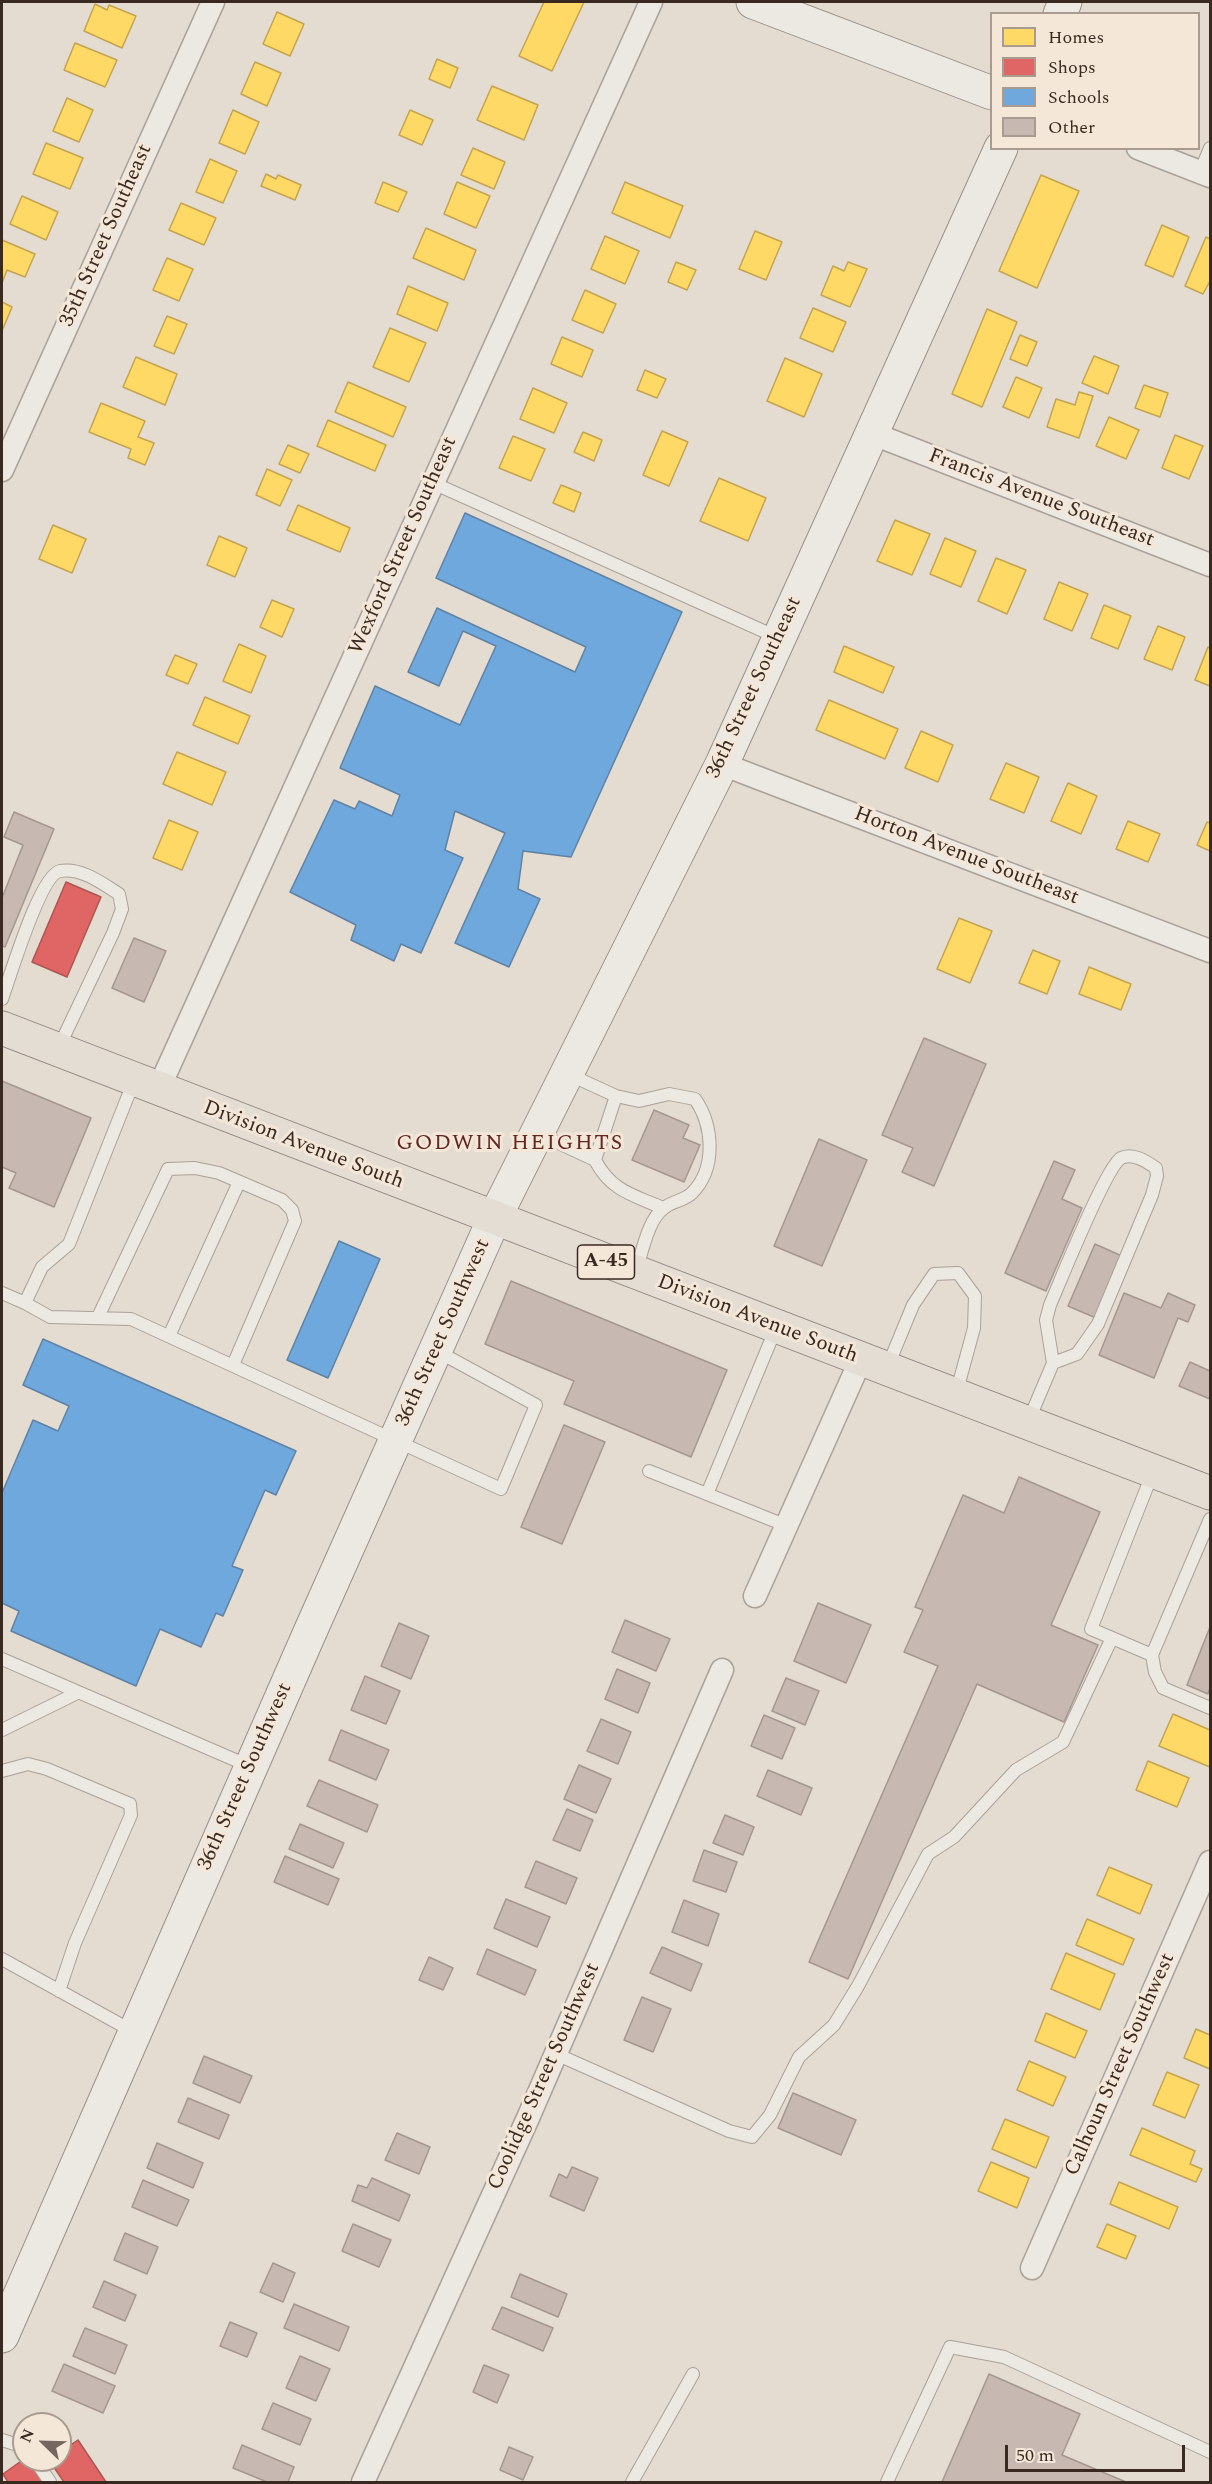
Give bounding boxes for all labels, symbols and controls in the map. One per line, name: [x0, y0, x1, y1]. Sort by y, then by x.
legend: [990, 12, 1200, 150]
text: Homes: [1048, 24, 1104, 51]
text: Shops: [1048, 54, 1096, 81]
text: Schools: [1048, 84, 1110, 111]
text: Other: [1048, 114, 1095, 141]
street label: 35th Street Southeast: [55, 141, 159, 331]
street label: Wexford Street Southeast: [345, 433, 463, 659]
street label: Francis Avenue Southeast: [924, 444, 1158, 554]
street label: 36th Street Southeast: [702, 593, 808, 783]
street label: Horton Avenue Southeast: [850, 802, 1082, 912]
street label: Division Avenue South: [199, 1096, 407, 1196]
district label: GODWIN HEIGHTS: [396, 1132, 624, 1158]
street label: 36th Street Southwest: [391, 1235, 497, 1431]
road number: A-45: [578, 1245, 634, 1279]
street label: Division Avenue South: [653, 1270, 861, 1370]
street label: 36th Street Southwest: [193, 1679, 299, 1875]
street label: Calhoun Street Southwest: [1060, 1950, 1182, 2180]
street label: Coolidge Street Southwest: [483, 1960, 607, 2194]
north arrow: [12, 2412, 72, 2472]
text: N: [14, 2425, 41, 2446]
scale bar: [1008, 2433, 1188, 2471]
text: 50 m: [1016, 2442, 1054, 2469]

